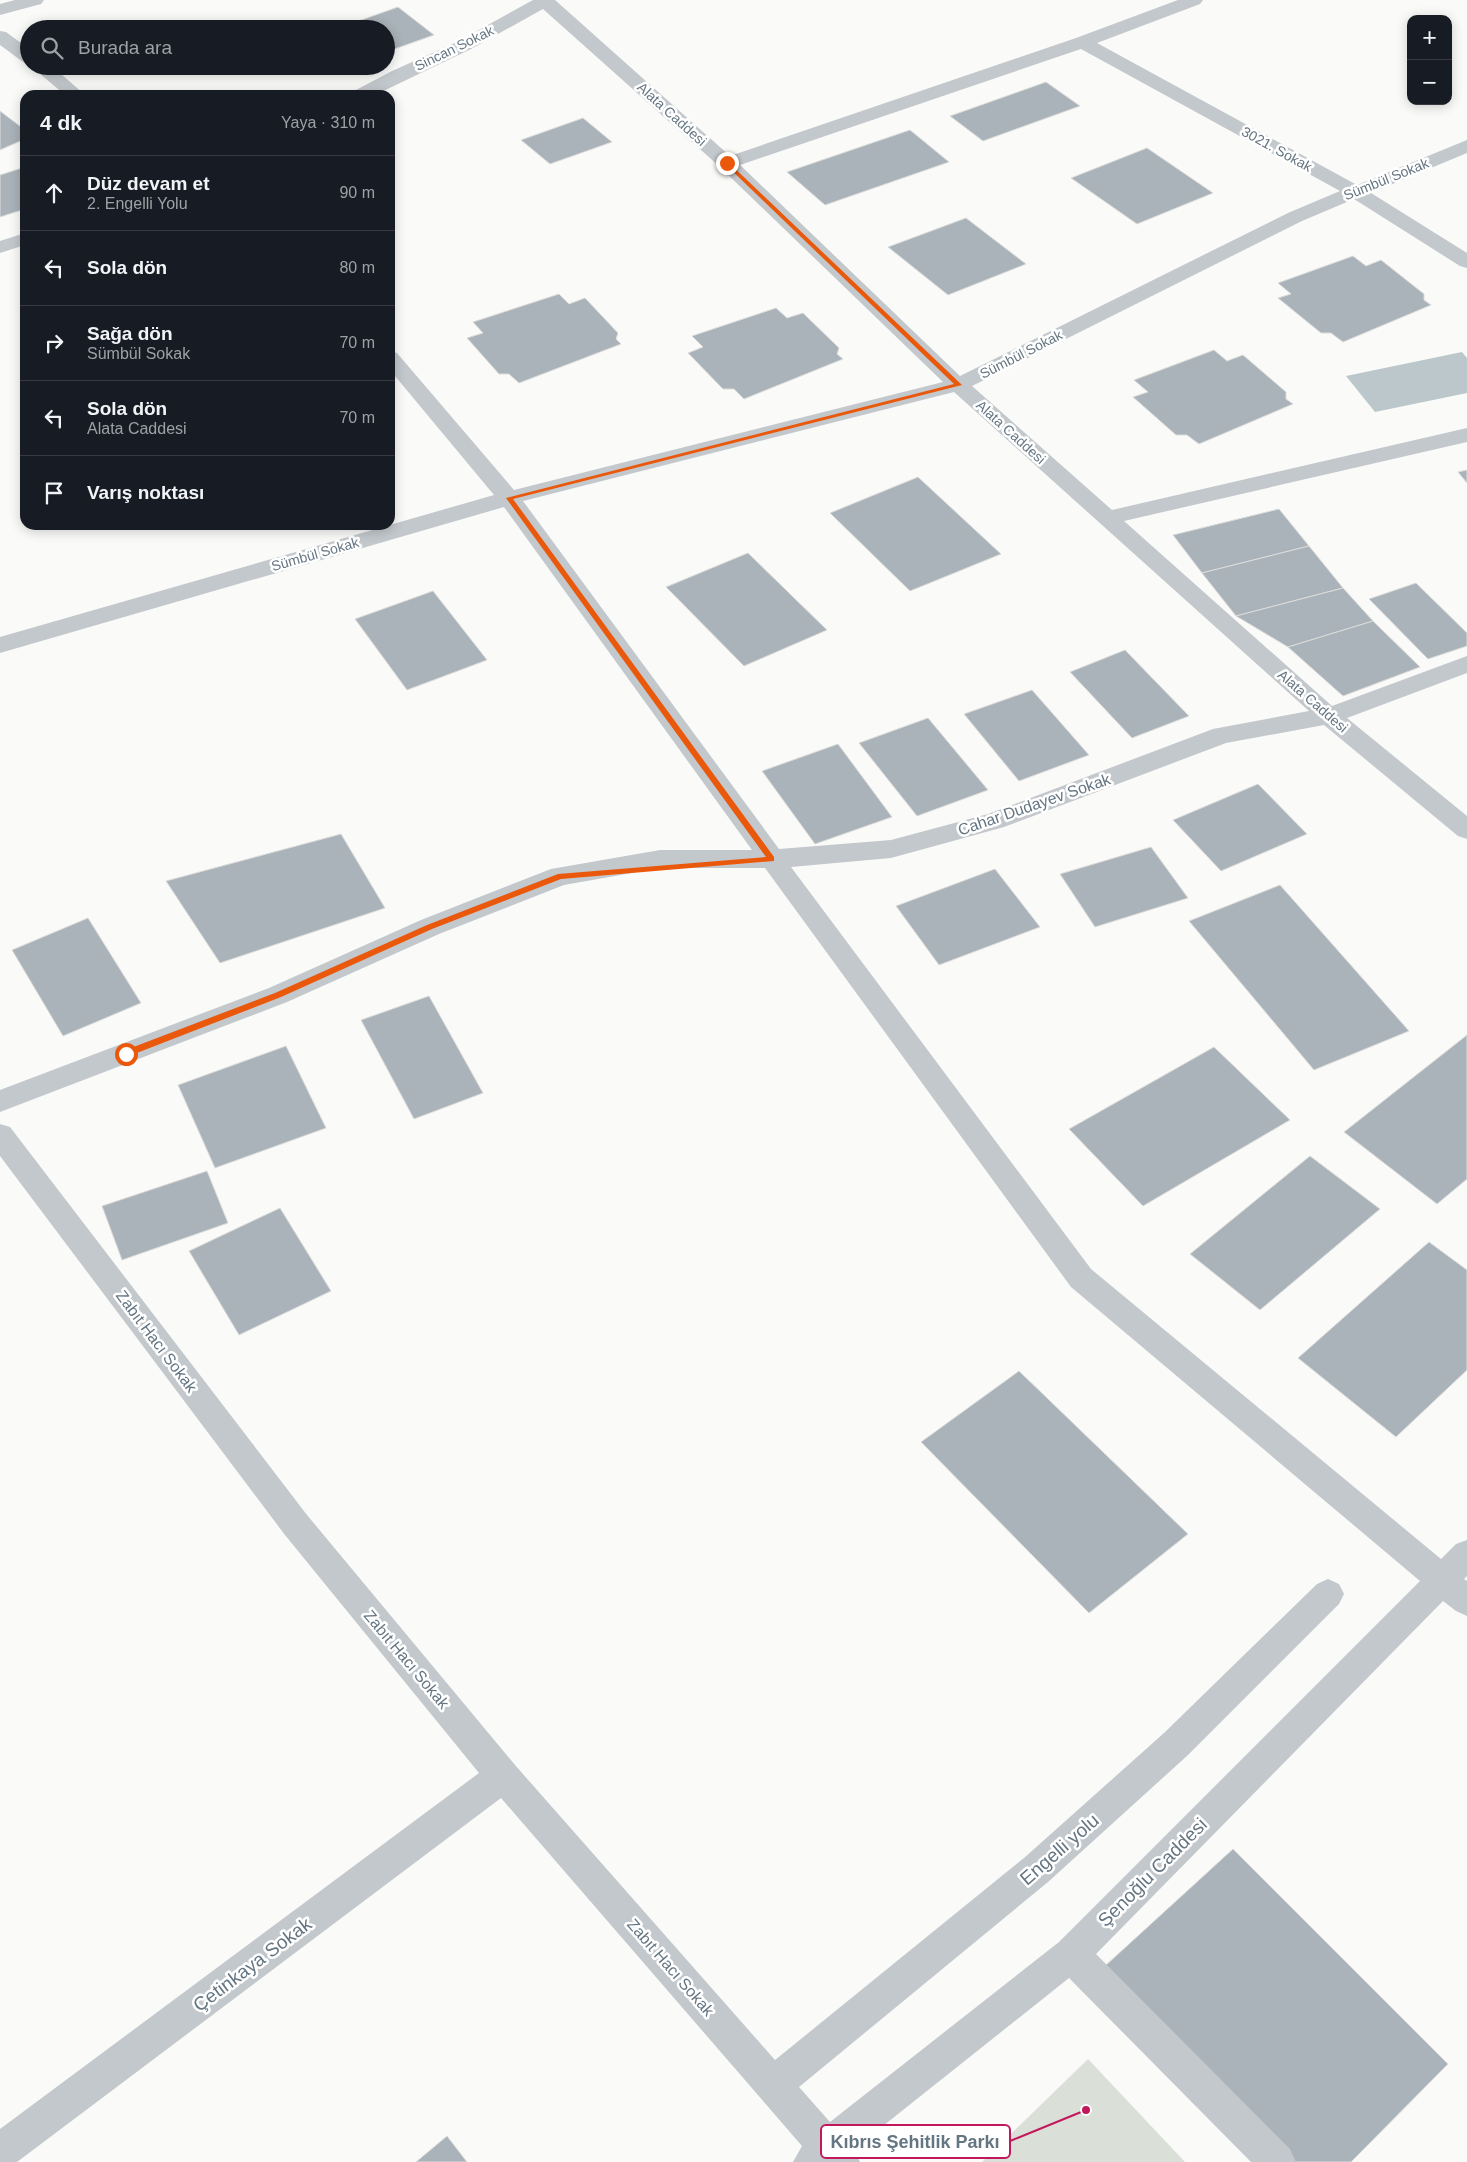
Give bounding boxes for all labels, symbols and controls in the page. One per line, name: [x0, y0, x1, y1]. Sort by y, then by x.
map controls: [1407, 15, 1452, 105]
button: +: [1407, 15, 1452, 60]
search box: [20, 20, 395, 75]
street label: Sincan Sokak: [412, 22, 497, 74]
icon: search: [38, 34, 66, 62]
text: Burada ara: [78, 37, 172, 58]
button: −: [1407, 60, 1452, 105]
street label: Alata Caddesi: [634, 79, 710, 149]
text: 4 dk: [40, 111, 82, 134]
text: Yaya · 310 m: [281, 114, 375, 131]
street label: 3021. Sokak: [1239, 123, 1316, 175]
route end: [716, 152, 739, 175]
street label: Sümbül Sokak: [1341, 154, 1432, 203]
text: Düz devam et: [87, 173, 209, 194]
icon: ahead: [40, 179, 68, 207]
text: 90 m: [339, 184, 375, 201]
text: 2. Engelli Yolu: [87, 195, 188, 212]
icon: left: [40, 254, 68, 282]
text: Sola dön: [87, 257, 167, 278]
text: 80 m: [339, 259, 375, 276]
text: Sağa dön: [87, 323, 173, 344]
street label: Sümbül Sokak: [977, 326, 1066, 382]
icon: right: [40, 329, 68, 357]
text: 70 m: [339, 334, 375, 351]
text: Sümbül Sokak: [87, 345, 190, 362]
street label: Alata Caddesi: [973, 397, 1049, 467]
text: Sola dön: [87, 398, 167, 419]
icon: left: [40, 404, 68, 432]
text: 70 m: [339, 409, 375, 426]
text: Alata Caddesi: [87, 420, 187, 437]
icon: arrive: [40, 479, 68, 507]
text: Varış noktası: [87, 482, 204, 503]
street label: Sümbül Sokak: [269, 534, 362, 574]
street label: Alata Caddesi: [1275, 666, 1351, 736]
street label: Cahar Dudayev Sokak: [956, 770, 1114, 839]
route start: [115, 1043, 138, 1066]
street label: Zabıt Hacı Sokak: [113, 1287, 201, 1396]
street label: Zabıt Hacı Sokak: [361, 1607, 453, 1713]
street label: Engelli yolu: [1016, 1810, 1103, 1889]
street label: Şenoğlu Caddesi: [1094, 1814, 1211, 1931]
street label: Çetinkaya Sokak: [189, 1913, 316, 2016]
street label: Zabıt Hacı Sokak: [624, 1915, 718, 2020]
callout: Kıbrıs Şehitlik Parkı: [821, 2125, 1010, 2158]
text: Kıbrıs Şehitlik Parkı: [830, 2132, 1000, 2152]

